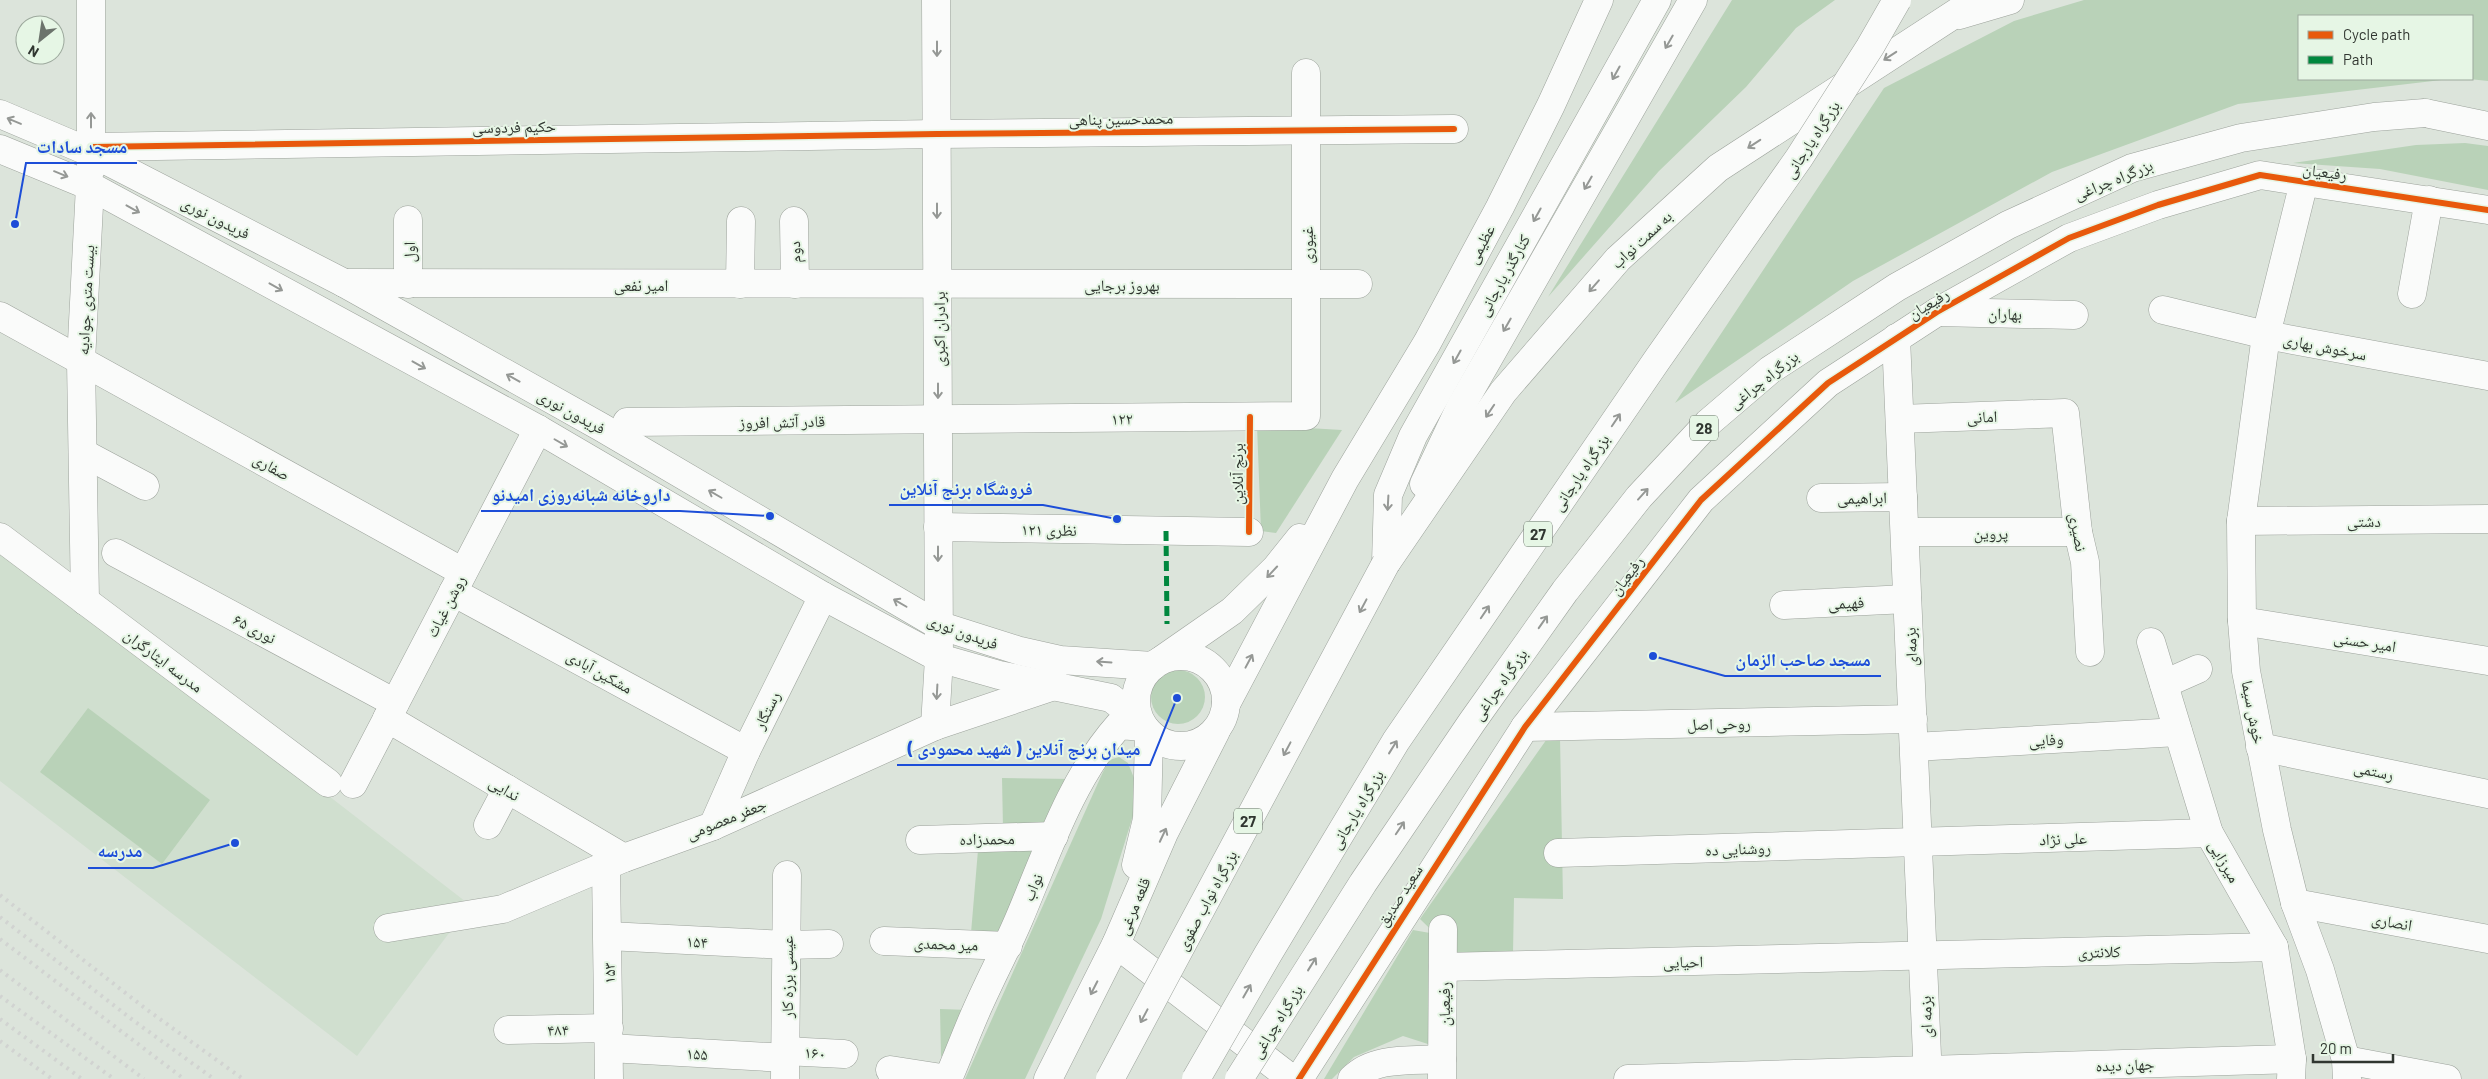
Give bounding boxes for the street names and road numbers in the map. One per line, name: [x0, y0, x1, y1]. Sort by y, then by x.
street label: بزرگراه یارجانی: [1779, 96, 1845, 183]
street label: محمدحسین پناهی: [1069, 108, 1173, 130]
street label: حکیم فردوسی: [472, 116, 556, 138]
street label: بزرگراه چراغی: [2071, 155, 2156, 205]
street label: رفیعیان: [2301, 158, 2348, 185]
street label: فریدون نوری: [178, 192, 253, 244]
street label: به سمت نواب: [1607, 206, 1676, 273]
street label: عظیمی: [1462, 221, 1500, 268]
street label: غیوری: [1297, 226, 1318, 264]
street label: کنارگذر یارجانی: [1473, 231, 1535, 320]
street label: دوم: [784, 241, 806, 263]
street label: اول: [399, 242, 420, 262]
street label: بیست متری جوادیه: [73, 244, 99, 356]
street label: امیر نفعی: [614, 275, 668, 296]
street label: بهروز برجایی: [1084, 275, 1160, 296]
street label: رفیعیان: [1904, 283, 1953, 324]
street label: برادران اکبری: [929, 291, 950, 367]
street label: بهاران: [1988, 303, 2022, 325]
street label: سرخوش بهاری: [2281, 329, 2368, 365]
street label: بزرگراه چراغی: [1724, 346, 1803, 414]
street label: فریدون نوری: [534, 385, 609, 439]
street label: امانی: [1966, 406, 1998, 428]
street label: ۱۲۲: [1111, 408, 1133, 428]
street label: قادر آتش افروز: [738, 411, 825, 433]
road number: 28: [1690, 416, 1718, 440]
street label: بزرگراه یارجانی: [1547, 430, 1614, 515]
street label: برنج آنلاین: [1227, 443, 1248, 505]
street label: صفاری: [249, 448, 294, 485]
street label: ابراهیمی: [1837, 487, 1887, 509]
street label: نصیری: [2064, 511, 2092, 553]
street label: دشتی: [2347, 511, 2381, 532]
street label: نظری ۱۲۱: [1021, 519, 1077, 541]
road number: 27: [1524, 522, 1552, 546]
street label: پروین: [1974, 523, 2008, 544]
street label: رفیعیان: [1605, 552, 1649, 600]
street label: روشن غیاث: [421, 572, 470, 641]
street label: فهیمی: [1827, 592, 1865, 614]
street label: نوری ۶۵: [230, 609, 280, 649]
street label: فریدون نوری: [924, 609, 1001, 655]
street label: مدرسه ایثارگران: [120, 624, 207, 697]
street label: بزمه‌ای: [1899, 627, 1923, 667]
street label: امیر حسنی: [2332, 627, 2398, 657]
street label: بزرگراه چراغی: [1467, 644, 1532, 725]
street label: مشکین آبادی: [563, 645, 636, 699]
street label: خوش سیما: [2237, 679, 2269, 746]
street label: رستگار: [748, 688, 784, 733]
street label: روحی اصل: [1687, 713, 1751, 735]
street label: وفایی: [2028, 729, 2064, 751]
street label: رستمی: [2352, 757, 2396, 785]
street label: بزرگراه یارجانی: [1325, 766, 1389, 853]
street label: ندایی: [485, 772, 524, 806]
street label: جعفر معصومی: [683, 793, 770, 845]
road number: 27: [1234, 808, 1262, 834]
street label: محمدزاده: [959, 828, 1015, 849]
street label: علی نژاد: [2039, 828, 2087, 850]
street label: میرزایی: [2204, 836, 2245, 887]
street label: روشنایی ده: [1705, 837, 1771, 861]
street label: بزرگراه نواب صفوی: [1172, 847, 1242, 954]
street label: سعید صدیق: [1372, 861, 1428, 930]
street label: نواب: [1018, 870, 1047, 904]
street label: قلعه مرغی: [1112, 874, 1155, 938]
street label: انصاری: [2370, 908, 2414, 936]
street label: ۱۵۴: [686, 931, 708, 951]
street label: میر محمدی: [913, 932, 979, 956]
street label: عیسی برزه کار: [777, 936, 798, 1019]
street label: کلانتری: [2077, 941, 2121, 963]
street label: احیایی: [1663, 951, 1703, 973]
street label: ۱۵۳: [599, 962, 618, 984]
street label: بزرگراه چراغی: [1246, 981, 1308, 1062]
street label: رفیعیان: [1434, 982, 1455, 1026]
street label: بزمه ای: [1915, 995, 1937, 1038]
street label: ۴۸۴: [547, 1019, 569, 1039]
street label: ۱۶۰: [804, 1042, 826, 1062]
street label: ۱۵۵: [686, 1043, 708, 1063]
street label: جهان دیده: [2095, 1053, 2155, 1077]

